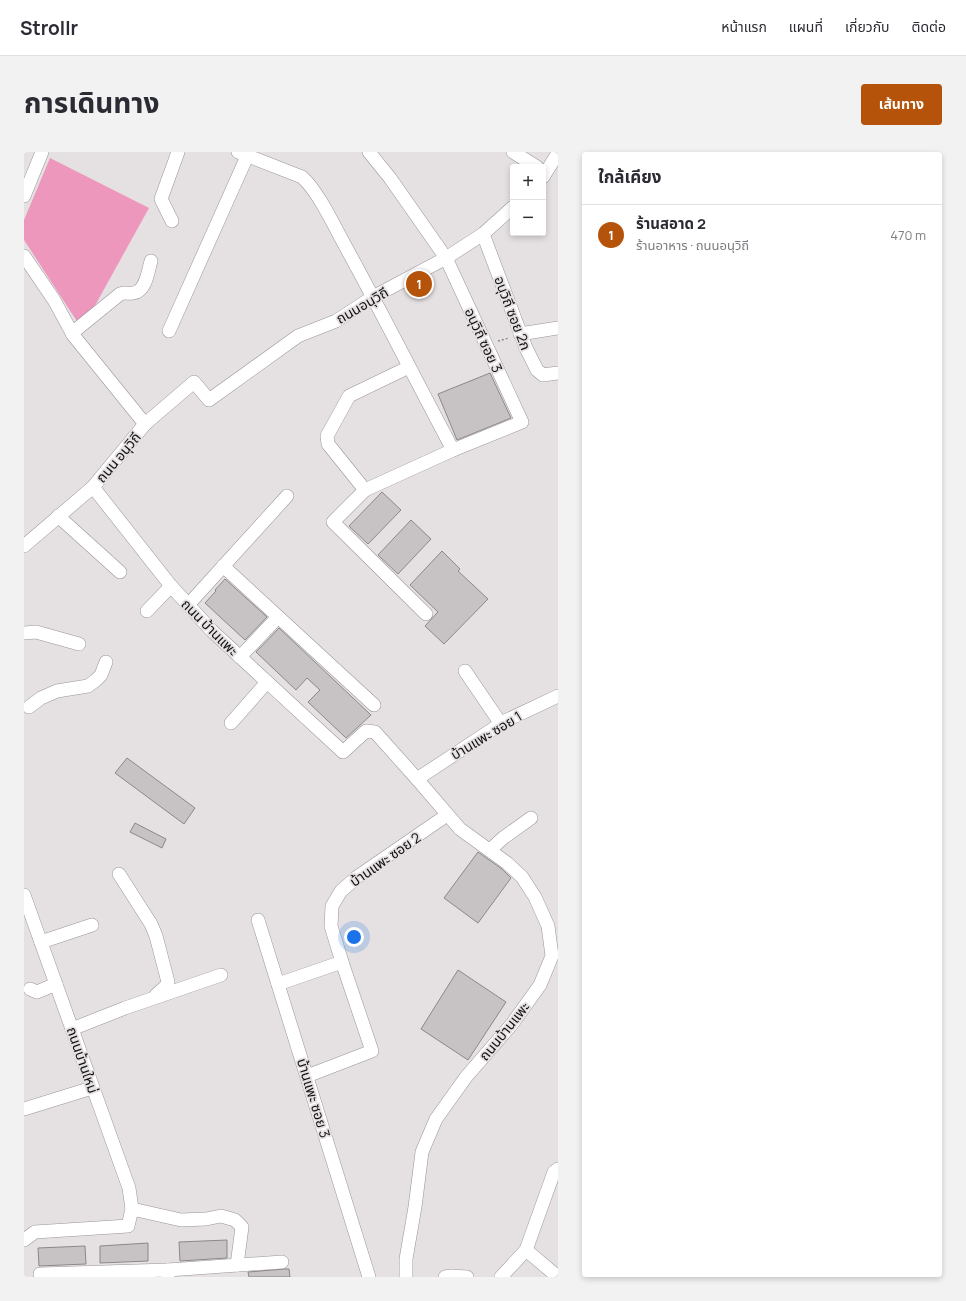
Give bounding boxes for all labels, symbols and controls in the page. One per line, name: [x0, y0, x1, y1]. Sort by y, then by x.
text: Strollr: [20, 15, 78, 41]
text: หน้าแรก: [721, 17, 767, 36]
text: แผนที่: [789, 17, 823, 36]
text: เกี่ยวกับ: [845, 17, 890, 36]
text: ติดต่อ: [912, 17, 946, 36]
text: การเดินทาง: [24, 83, 159, 121]
button: เส้นทาง: [861, 84, 942, 125]
map controls: [510, 164, 546, 236]
button: +: [510, 164, 546, 200]
text: ใกล้เคียง: [598, 165, 661, 188]
button: −: [510, 200, 546, 236]
text: ร้านสอาด 2: [636, 213, 706, 234]
text: 1: [608, 226, 614, 244]
text: 470 m: [890, 226, 926, 244]
text: ร้านอาหาร · ถนนอนุวิถี: [636, 236, 749, 254]
pin: 1: [406, 269, 432, 299]
street label: อนุวิถี ซอย 2ก: [490, 273, 536, 353]
street label: ถนนอนุวิถี: [332, 282, 392, 328]
street label: อนุวิถี ซอย 3: [461, 305, 507, 375]
street label: ถนน อนุวิถี: [91, 428, 145, 486]
street label: ถนน บ้านแพะ: [177, 594, 243, 660]
street label: บ้านแพะ ซอย 1: [447, 706, 525, 764]
street label: บ้านแพะ ซอย 2: [346, 828, 424, 890]
your location: [344, 927, 364, 947]
street label: ถนนบ้านแพะ: [474, 997, 534, 1064]
street label: ถนนบ้านใหม่: [63, 1024, 103, 1096]
street label: บ้านแพะ ซอย 3: [293, 1056, 335, 1140]

